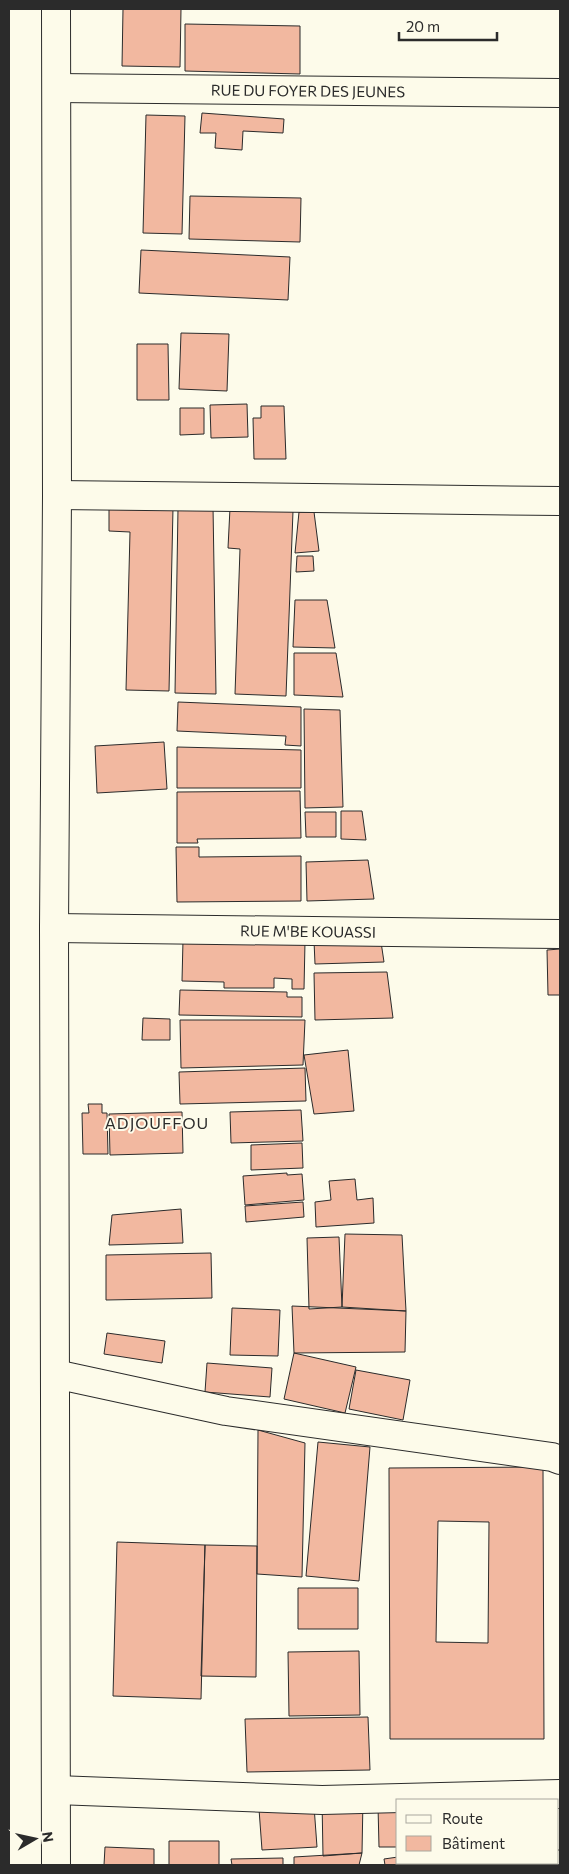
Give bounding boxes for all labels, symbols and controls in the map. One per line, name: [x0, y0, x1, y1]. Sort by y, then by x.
scale bar: [399, 10, 496, 42]
text: 20 m: [406, 17, 440, 35]
street label: RUE DU FOYER DES JEUNES: [211, 81, 405, 100]
street label: RUE M'BE KOUASSI: [240, 921, 376, 941]
district label: ADJOUFFOU: [105, 1113, 209, 1132]
legend: [396, 1799, 559, 1864]
text: Route: [442, 1809, 483, 1827]
north arrow: [10, 1814, 60, 1864]
text: N: [39, 1830, 58, 1843]
text: Bâtiment: [442, 1834, 505, 1852]

